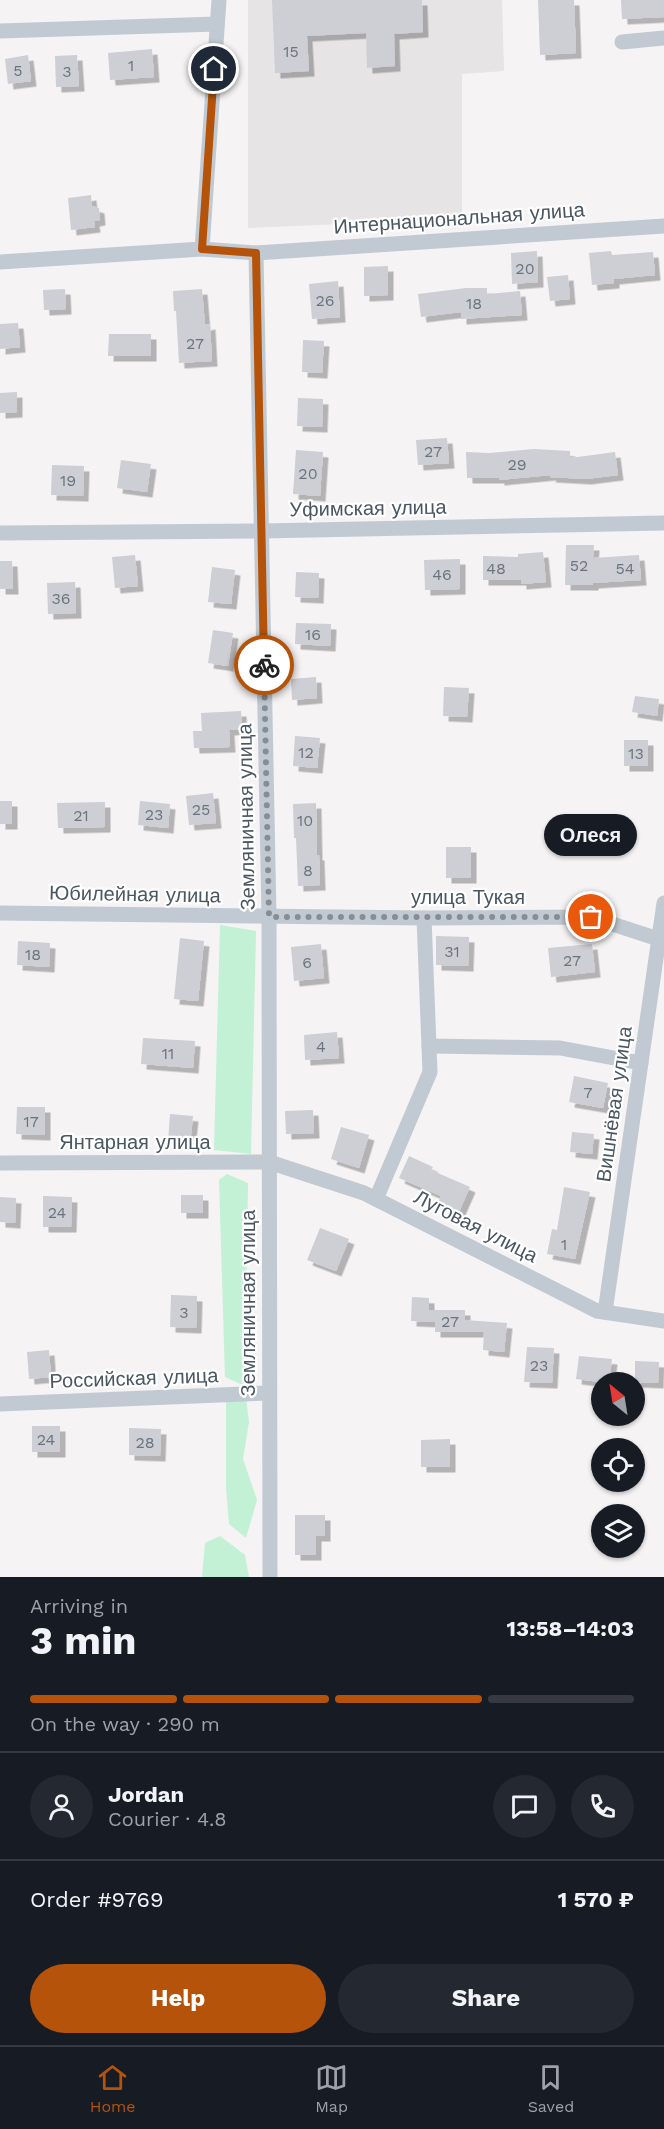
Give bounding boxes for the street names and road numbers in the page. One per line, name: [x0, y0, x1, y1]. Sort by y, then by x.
street label: Интернациональная улица: [333, 197, 586, 239]
street label: Уфимская улица: [289, 495, 448, 521]
street label: Земляничная улица: [232, 722, 260, 911]
street label: Юбилейная улица: [49, 881, 222, 908]
street label: улица Тукая: [411, 885, 525, 909]
street label: Вишнёвая улица: [591, 1024, 637, 1183]
street label: Янтарная улица: [59, 1130, 212, 1154]
street label: Луговая улица: [410, 1185, 543, 1268]
street label: Земляничная улица: [236, 1209, 260, 1396]
street label: Российская улица: [49, 1363, 220, 1393]

